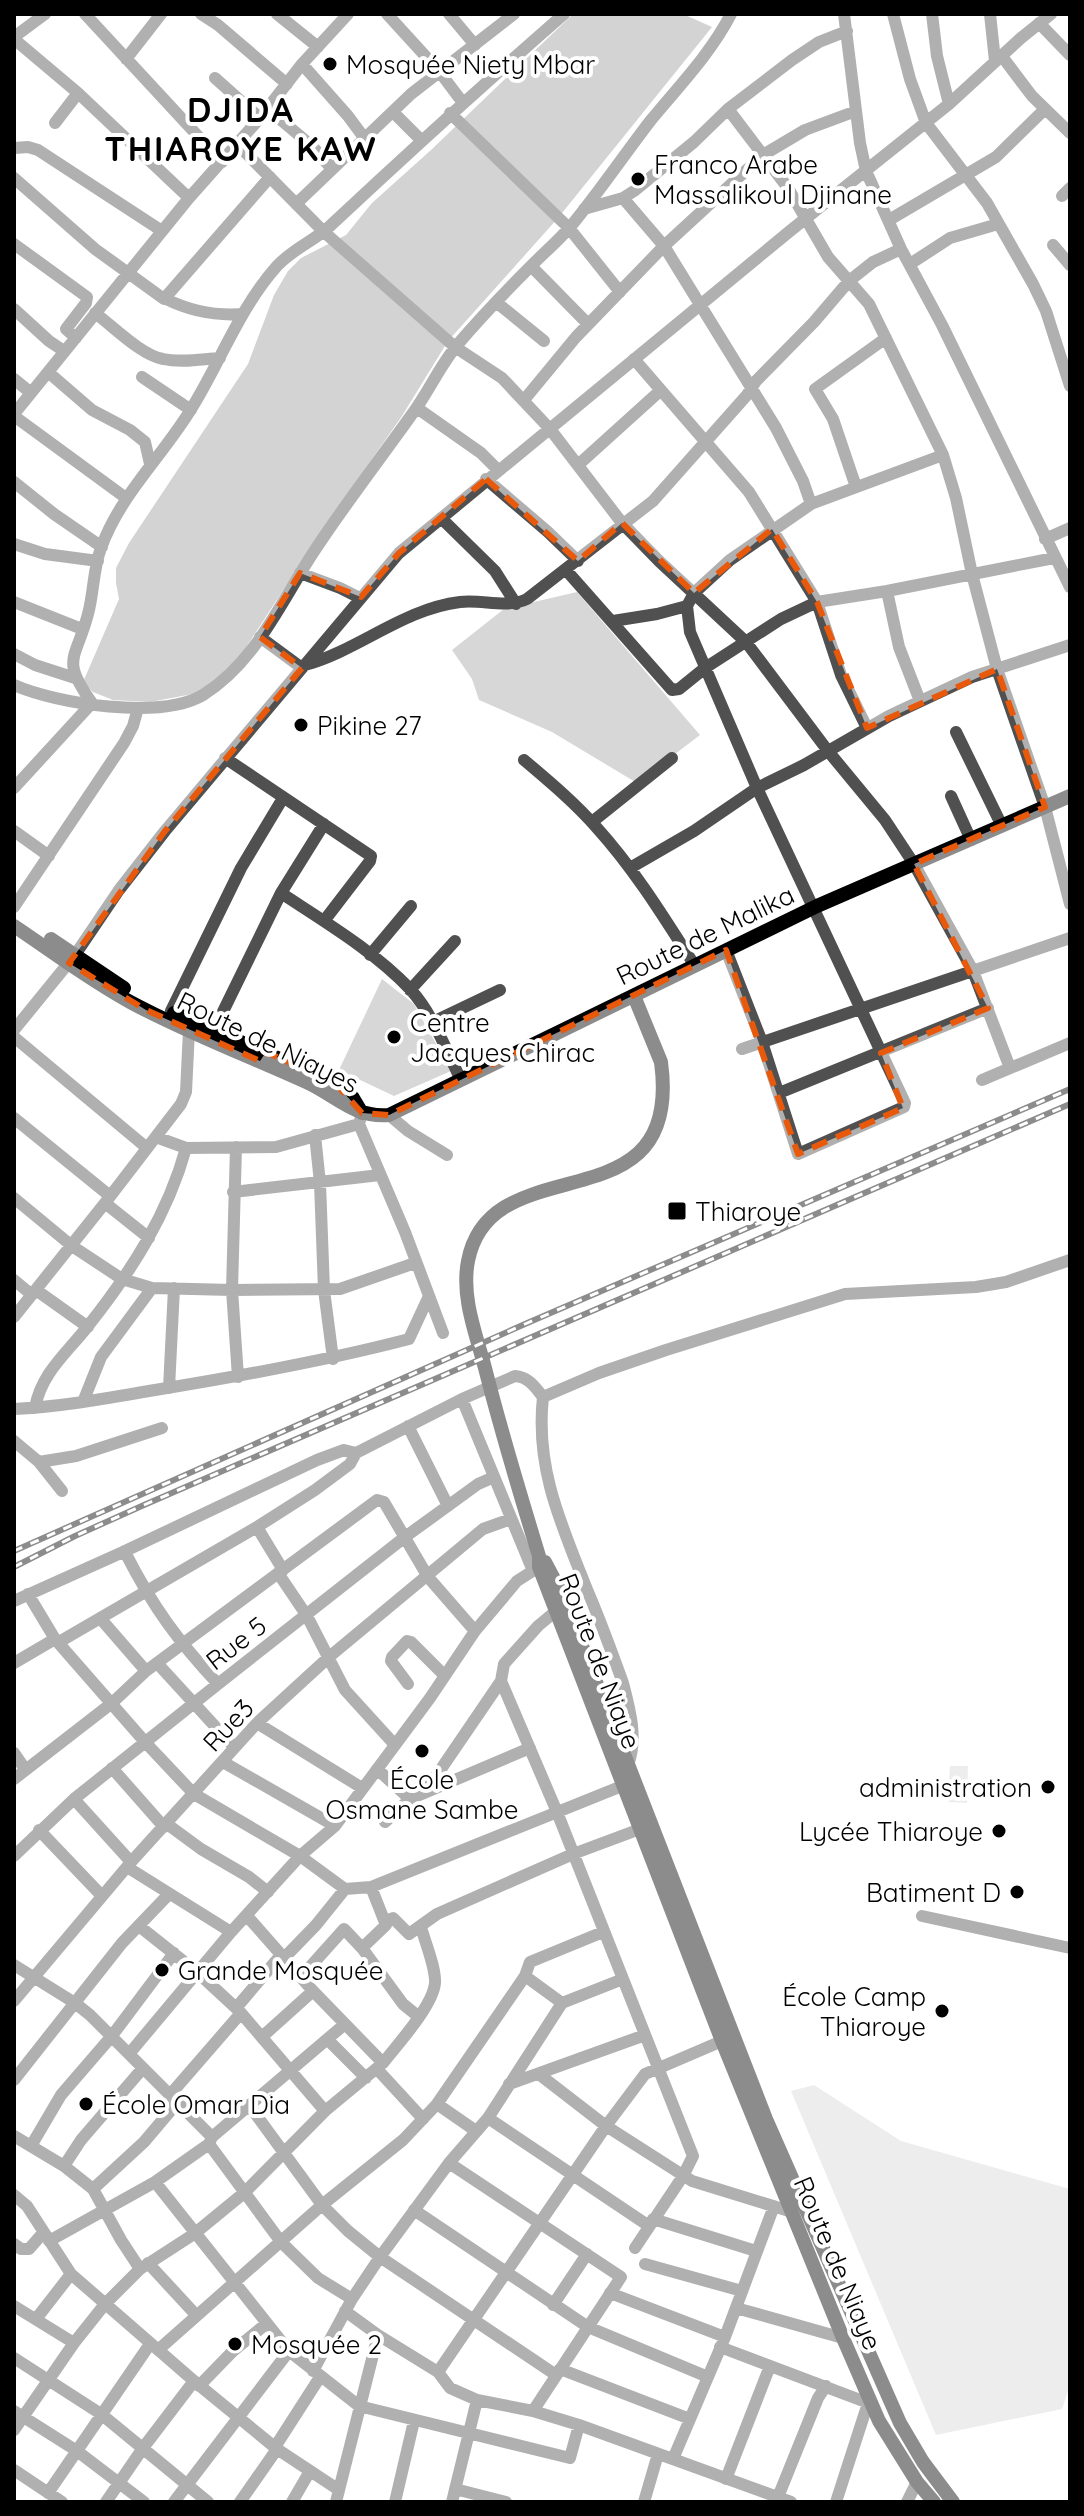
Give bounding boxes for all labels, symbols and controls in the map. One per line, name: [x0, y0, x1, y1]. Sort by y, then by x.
place label: Mosquée Niety Mbar: [346, 48, 595, 81]
marker: Mosquée Niety Mbar: [321, 55, 339, 73]
district label: DJIDA THIAROYE KAW: [104, 88, 378, 170]
place label: Franco Arabe Massalikoul Djinane: [654, 148, 892, 211]
marker: Franco Arabe Massalikoul Djinane: [629, 170, 647, 188]
place label: Pikine 27: [317, 709, 422, 742]
marker: Pikine 27: [292, 716, 310, 734]
street label: Route de Malika: [611, 878, 799, 992]
street label: Route de Niayes: [172, 984, 364, 1100]
place label: Centre Jacques Chirac: [410, 1006, 595, 1069]
marker: Centre Jacques Chirac: [385, 1028, 403, 1046]
place label: Thiaroye: [695, 1195, 801, 1228]
marker: Thiaroye: [666, 1200, 688, 1222]
street label: Route de Niaye: [551, 1569, 649, 1753]
street label: Rue 5: [199, 1609, 273, 1677]
street label: Rue3: [195, 1692, 261, 1758]
marker: École Osmane Sambe: [413, 1742, 431, 1760]
place label: École Osmane Sambe: [326, 1763, 518, 1826]
place label: administration: [859, 1771, 1032, 1804]
marker: administration: [1039, 1778, 1057, 1796]
place label: Lycée Thiaroye: [799, 1815, 983, 1848]
marker: Lycée Thiaroye: [990, 1822, 1008, 1840]
place label: Batiment D: [866, 1876, 1001, 1909]
marker: Batiment D: [1008, 1883, 1026, 1901]
place label: Grande Mosquée: [178, 1954, 383, 1987]
marker: Grande Mosquée: [153, 1961, 171, 1979]
place label: École Camp Thiaroye: [782, 1980, 926, 2043]
marker: École Camp Thiaroye: [933, 2002, 951, 2020]
place label: École Omar Dia: [102, 2088, 290, 2121]
marker: École Omar Dia: [77, 2095, 95, 2113]
street label: Route de Niaye: [787, 2171, 889, 2355]
place label: Mosquée 2: [251, 2328, 382, 2361]
marker: Mosquée 2: [226, 2335, 244, 2353]

